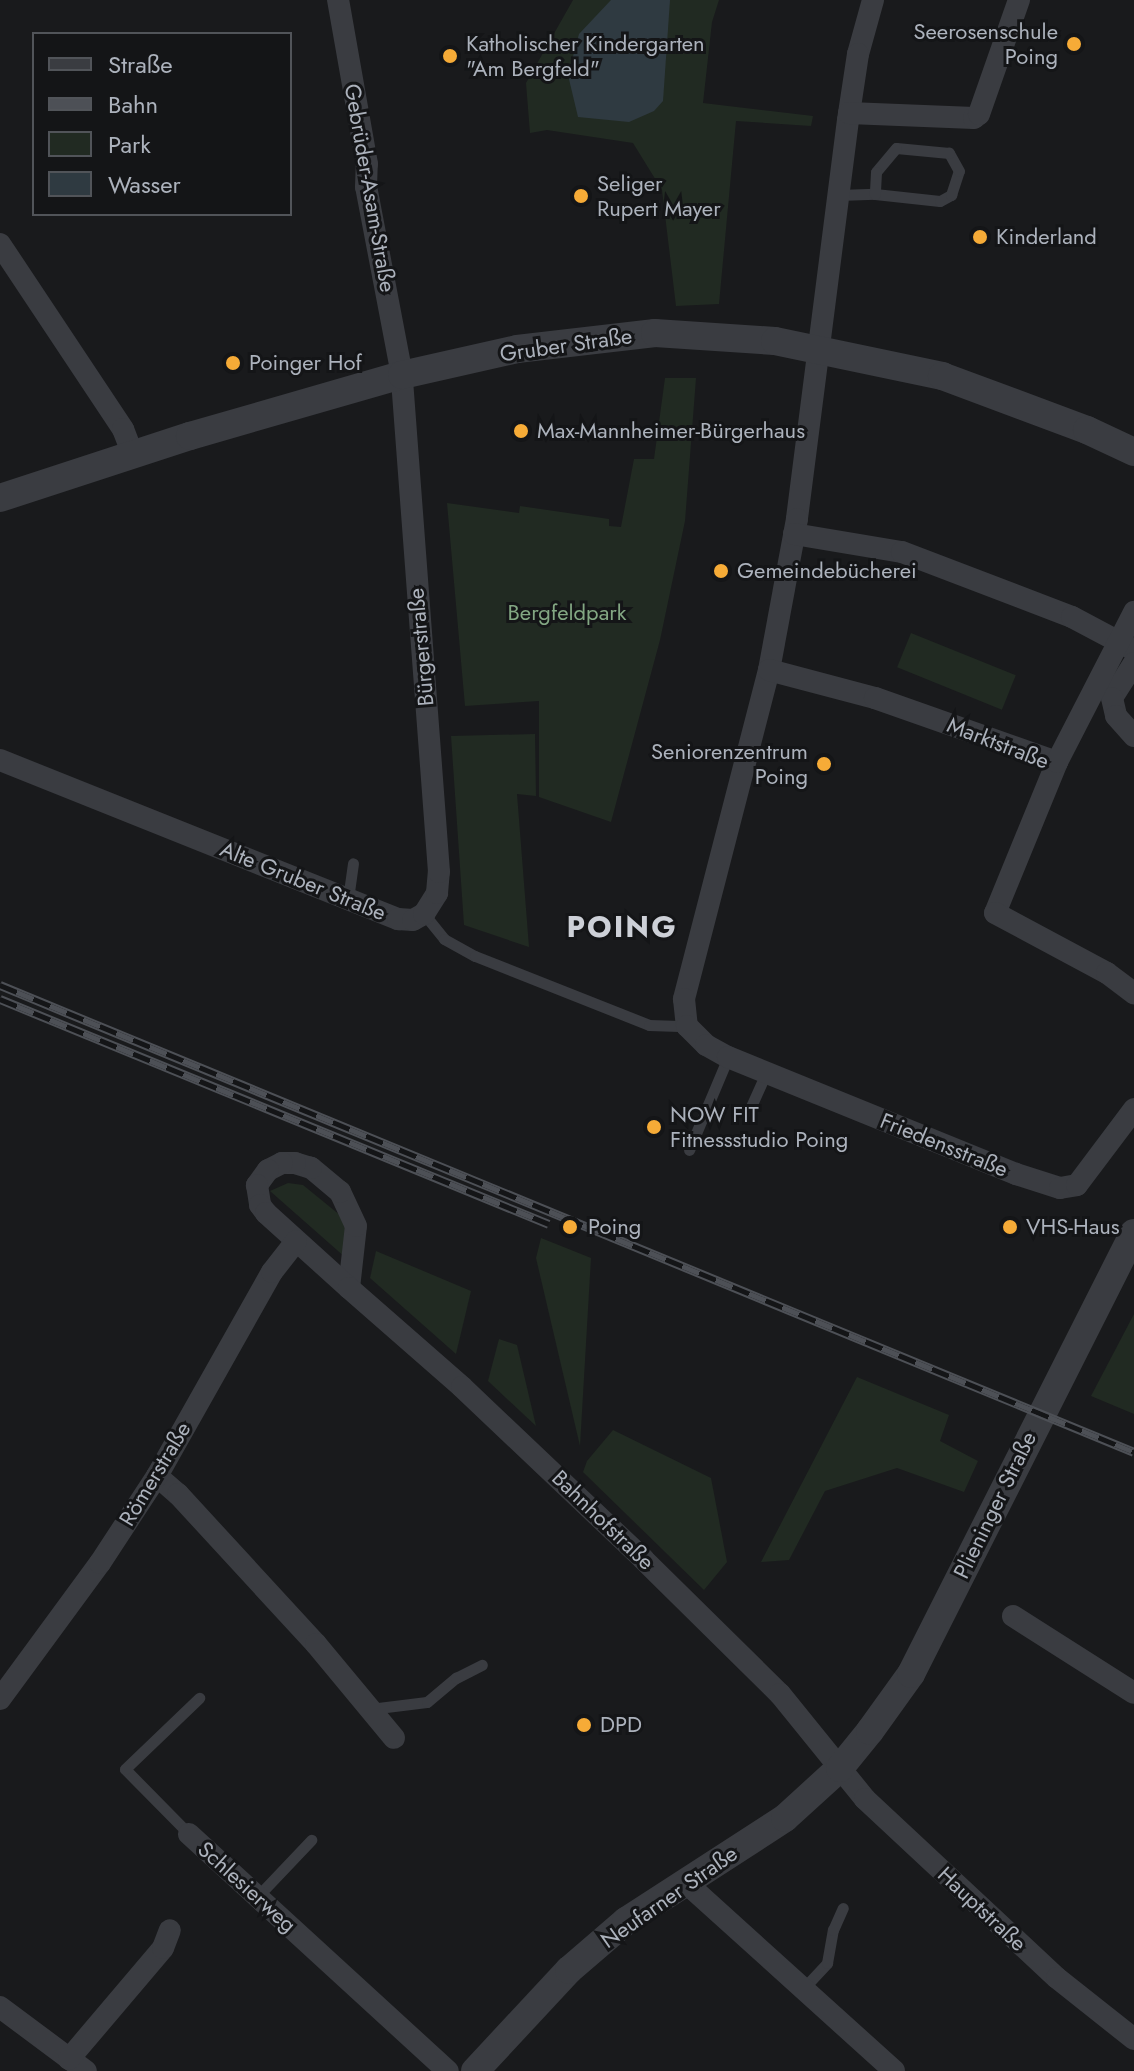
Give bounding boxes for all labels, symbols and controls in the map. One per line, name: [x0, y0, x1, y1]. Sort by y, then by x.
place label: Seerosenschule Poing: [913, 18, 1058, 70]
place label: Katholischer Kindergarten "Am Bergfeld": [466, 30, 705, 82]
legend: [32, 32, 292, 216]
marker: Seerosenschule Poing: [1065, 35, 1083, 53]
text: Straße: [108, 47, 173, 82]
marker: Katholischer Kindergarten "Am Bergfeld": [441, 47, 459, 65]
street label: Gebrüder-Asam-Straße: [339, 82, 401, 294]
text: Bahn: [108, 87, 158, 122]
text: Park: [108, 127, 151, 162]
text: Wasser: [108, 167, 181, 202]
place label: Seliger Rupert Mayer: [597, 170, 721, 222]
marker: Seliger Rupert Mayer: [572, 187, 590, 205]
place label: Kinderland: [996, 224, 1097, 250]
marker: Kinderland: [971, 228, 989, 246]
street label: Gruber Straße: [498, 323, 634, 367]
place label: Poinger Hof: [249, 350, 362, 376]
marker: Poinger Hof: [224, 354, 242, 372]
place label: Max-Mannheimer-Bürgerhaus: [537, 418, 805, 444]
marker: Max-Mannheimer-Bürgerhaus: [512, 422, 530, 440]
place label: Gemeindebücherei: [737, 558, 917, 584]
marker: Gemeindebücherei: [712, 562, 730, 580]
street label: Bürgerstraße: [403, 587, 439, 707]
park label: Bergfeldpark: [508, 600, 626, 626]
street label: Marktstraße: [943, 712, 1053, 774]
place label: Seniorenzentrum Poing: [651, 738, 808, 790]
marker: Seniorenzentrum Poing: [815, 755, 833, 773]
street label: Alte Gruber Straße: [216, 836, 390, 926]
district label: POING: [566, 909, 678, 945]
place label: NOW FIT Fitnessstudio Poing: [670, 1101, 848, 1152]
street label: Friedensstraße: [876, 1107, 1012, 1183]
marker: NOW FIT Fitnessstudio Poing: [645, 1118, 663, 1136]
place label: Poing: [588, 1214, 641, 1240]
place label: VHS-Haus: [1026, 1214, 1120, 1240]
marker: Poing: [559, 1216, 581, 1238]
marker: VHS-Haus: [1001, 1218, 1019, 1236]
street label: Römerstraße: [114, 1417, 196, 1531]
street label: Plieninger Straße: [948, 1427, 1042, 1583]
street label: Bahnhofstraße: [546, 1465, 660, 1575]
place label: DPD: [600, 1712, 642, 1738]
marker: DPD: [575, 1716, 593, 1734]
street label: Schlesierweg: [192, 1836, 302, 1938]
street label: Neufarner Straße: [596, 1840, 742, 1954]
street label: Hauptstraße: [932, 1861, 1032, 1957]

